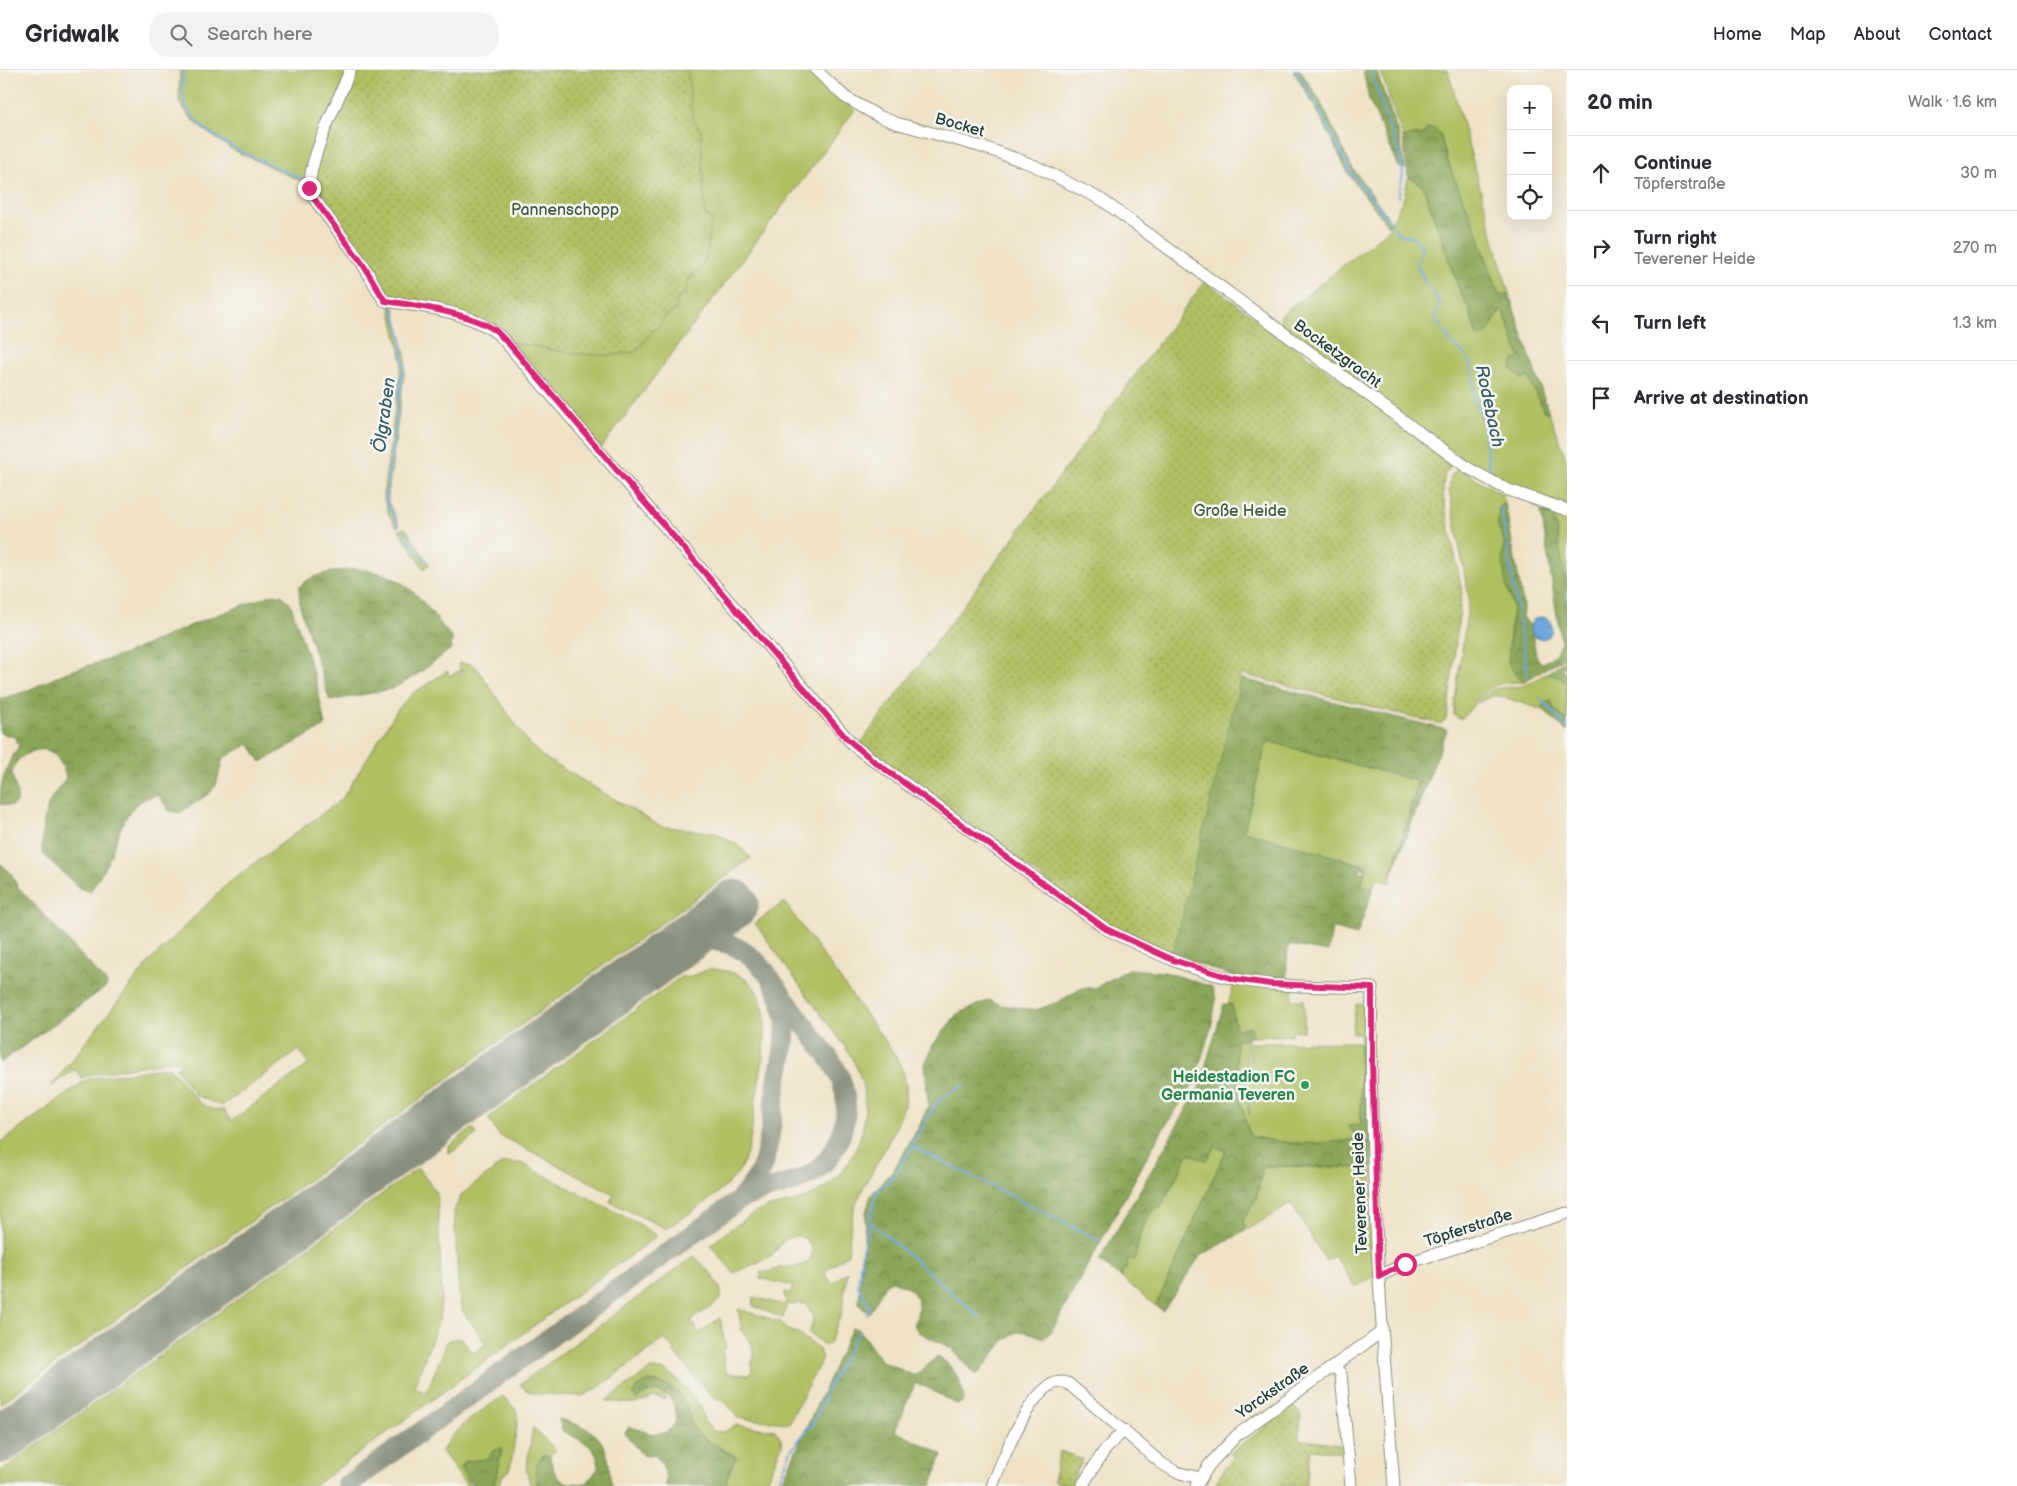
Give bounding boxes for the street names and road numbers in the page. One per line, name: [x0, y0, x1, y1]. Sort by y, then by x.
street label: Bocket: [933, 109, 987, 142]
street label: Bocketzgracht: [1289, 316, 1385, 393]
street label: Teverener Heide: [1349, 1131, 1372, 1254]
street label: Töpferstraße: [1422, 1205, 1515, 1252]
street label: Yorckstraße: [1232, 1359, 1313, 1424]

